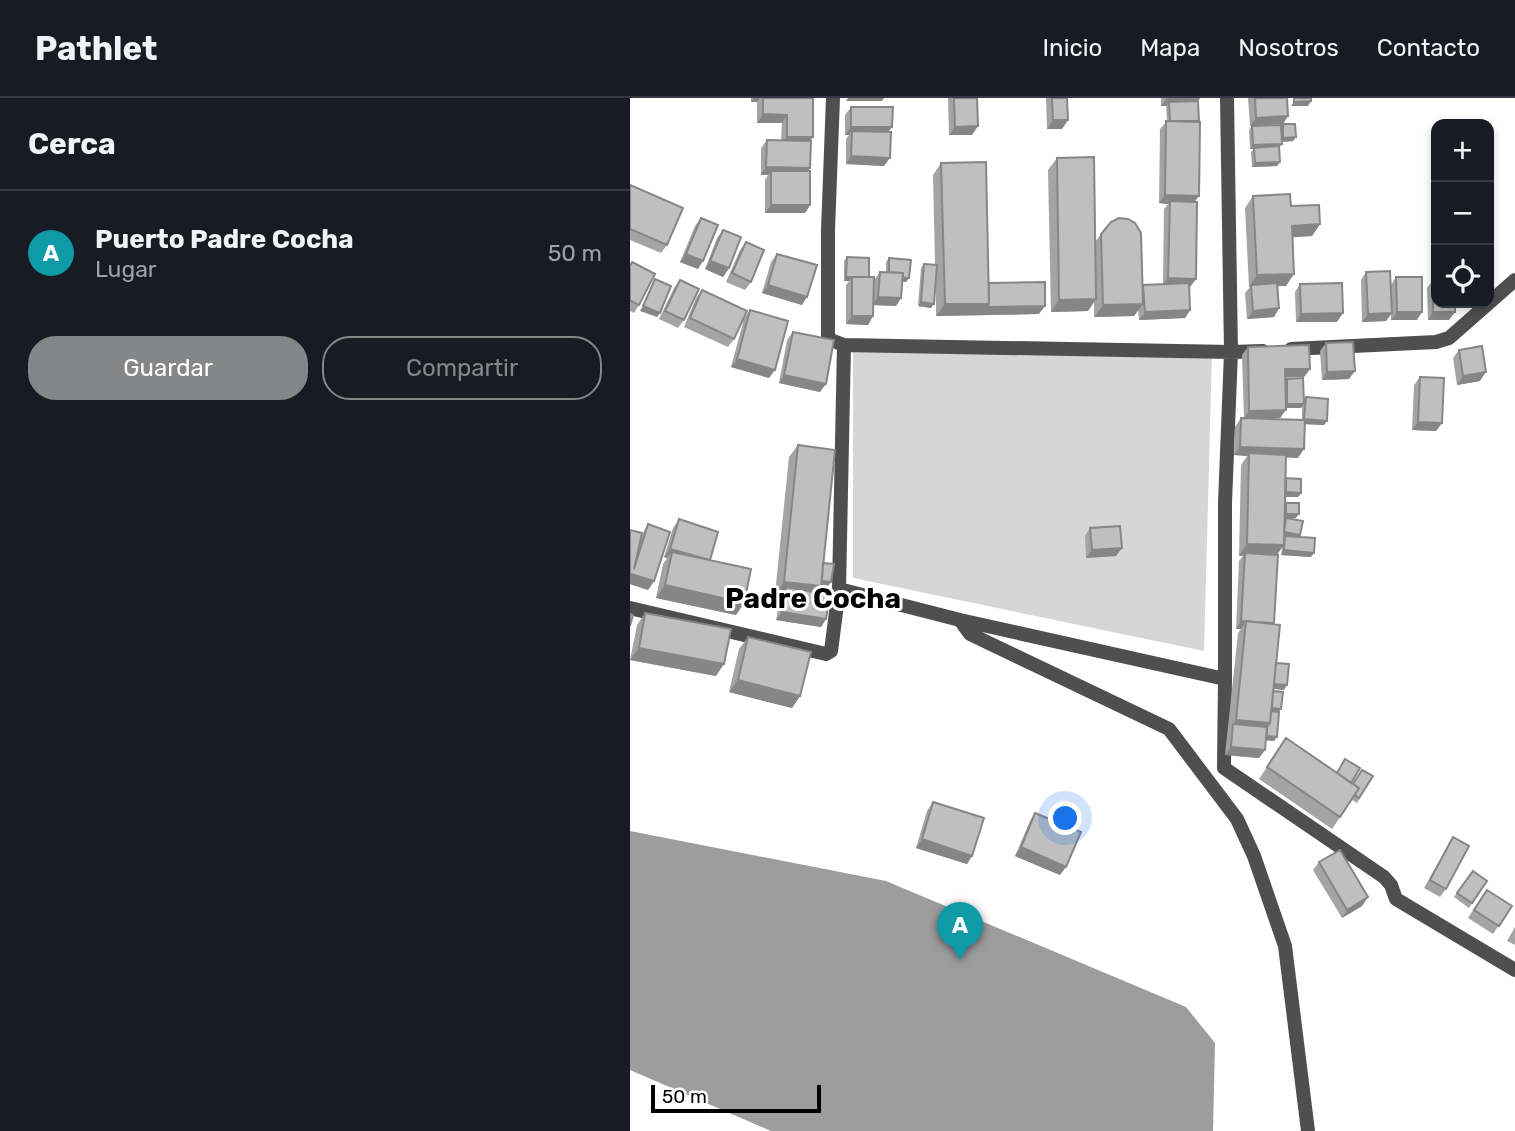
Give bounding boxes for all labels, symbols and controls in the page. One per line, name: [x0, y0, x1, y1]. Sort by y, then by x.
text: Pathlet: [35, 29, 158, 68]
text: Inicio: [1043, 34, 1102, 62]
text: Mapa: [1140, 34, 1200, 62]
text: Nosotros: [1238, 34, 1339, 62]
text: Contacto: [1377, 34, 1480, 62]
map controls: [1431, 119, 1494, 308]
button: +: [1431, 119, 1494, 182]
text: Cerca: [28, 126, 116, 162]
button: −: [1431, 182, 1494, 245]
text: Puerto Padre Cocha: [95, 224, 353, 255]
text: A: [43, 239, 59, 267]
text: 50 m: [548, 239, 602, 267]
button: locate: [1431, 245, 1494, 308]
text: Lugar: [95, 255, 157, 283]
button: Guardar: [28, 336, 308, 400]
button: Compartir: [322, 336, 602, 400]
district label: Padre Cocha: [725, 582, 901, 615]
your location: [1048, 801, 1082, 835]
pin: A: [937, 902, 983, 960]
scale bar: [651, 1082, 821, 1114]
text: 50 m: [662, 1085, 707, 1108]

